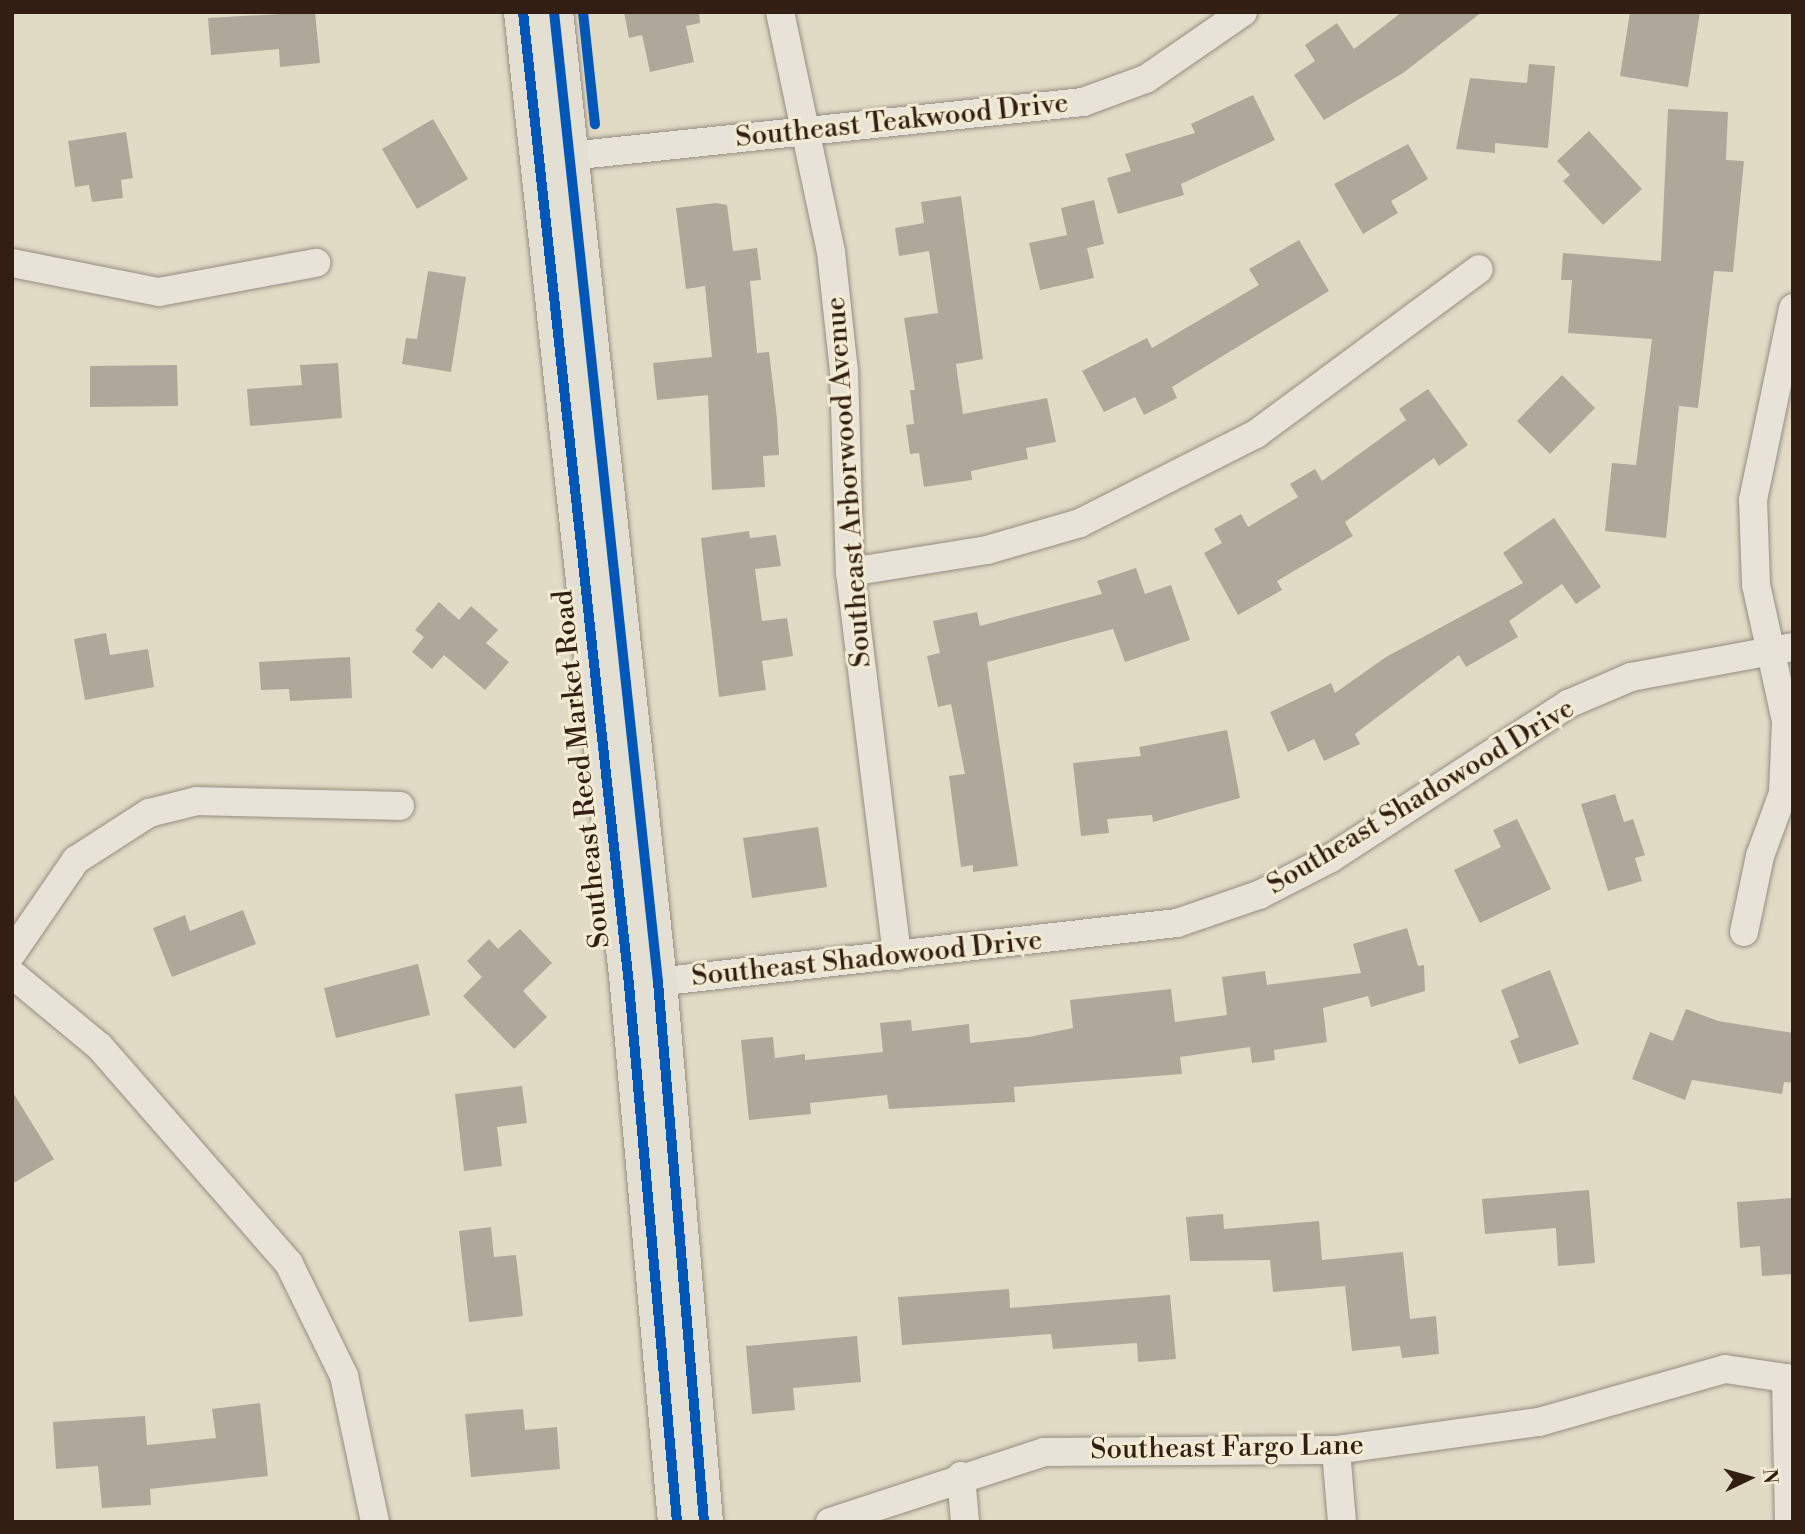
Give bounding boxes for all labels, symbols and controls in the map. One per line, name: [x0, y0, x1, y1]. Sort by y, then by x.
street label: Southeast Teakwood Drive: [734, 87, 1070, 155]
street label: Southeast Arborwood Avenue: [819, 295, 879, 669]
street label: Southeast Reed Market Road: [546, 588, 618, 950]
street label: Southeast Shadowood Drive: [1261, 692, 1581, 902]
street label: Southeast Shadowood Drive: [690, 924, 1044, 994]
street label: Southeast Fargo Lane: [1090, 1429, 1364, 1467]
north arrow: [1714, 1443, 1784, 1513]
text: N: [1757, 1468, 1783, 1485]

